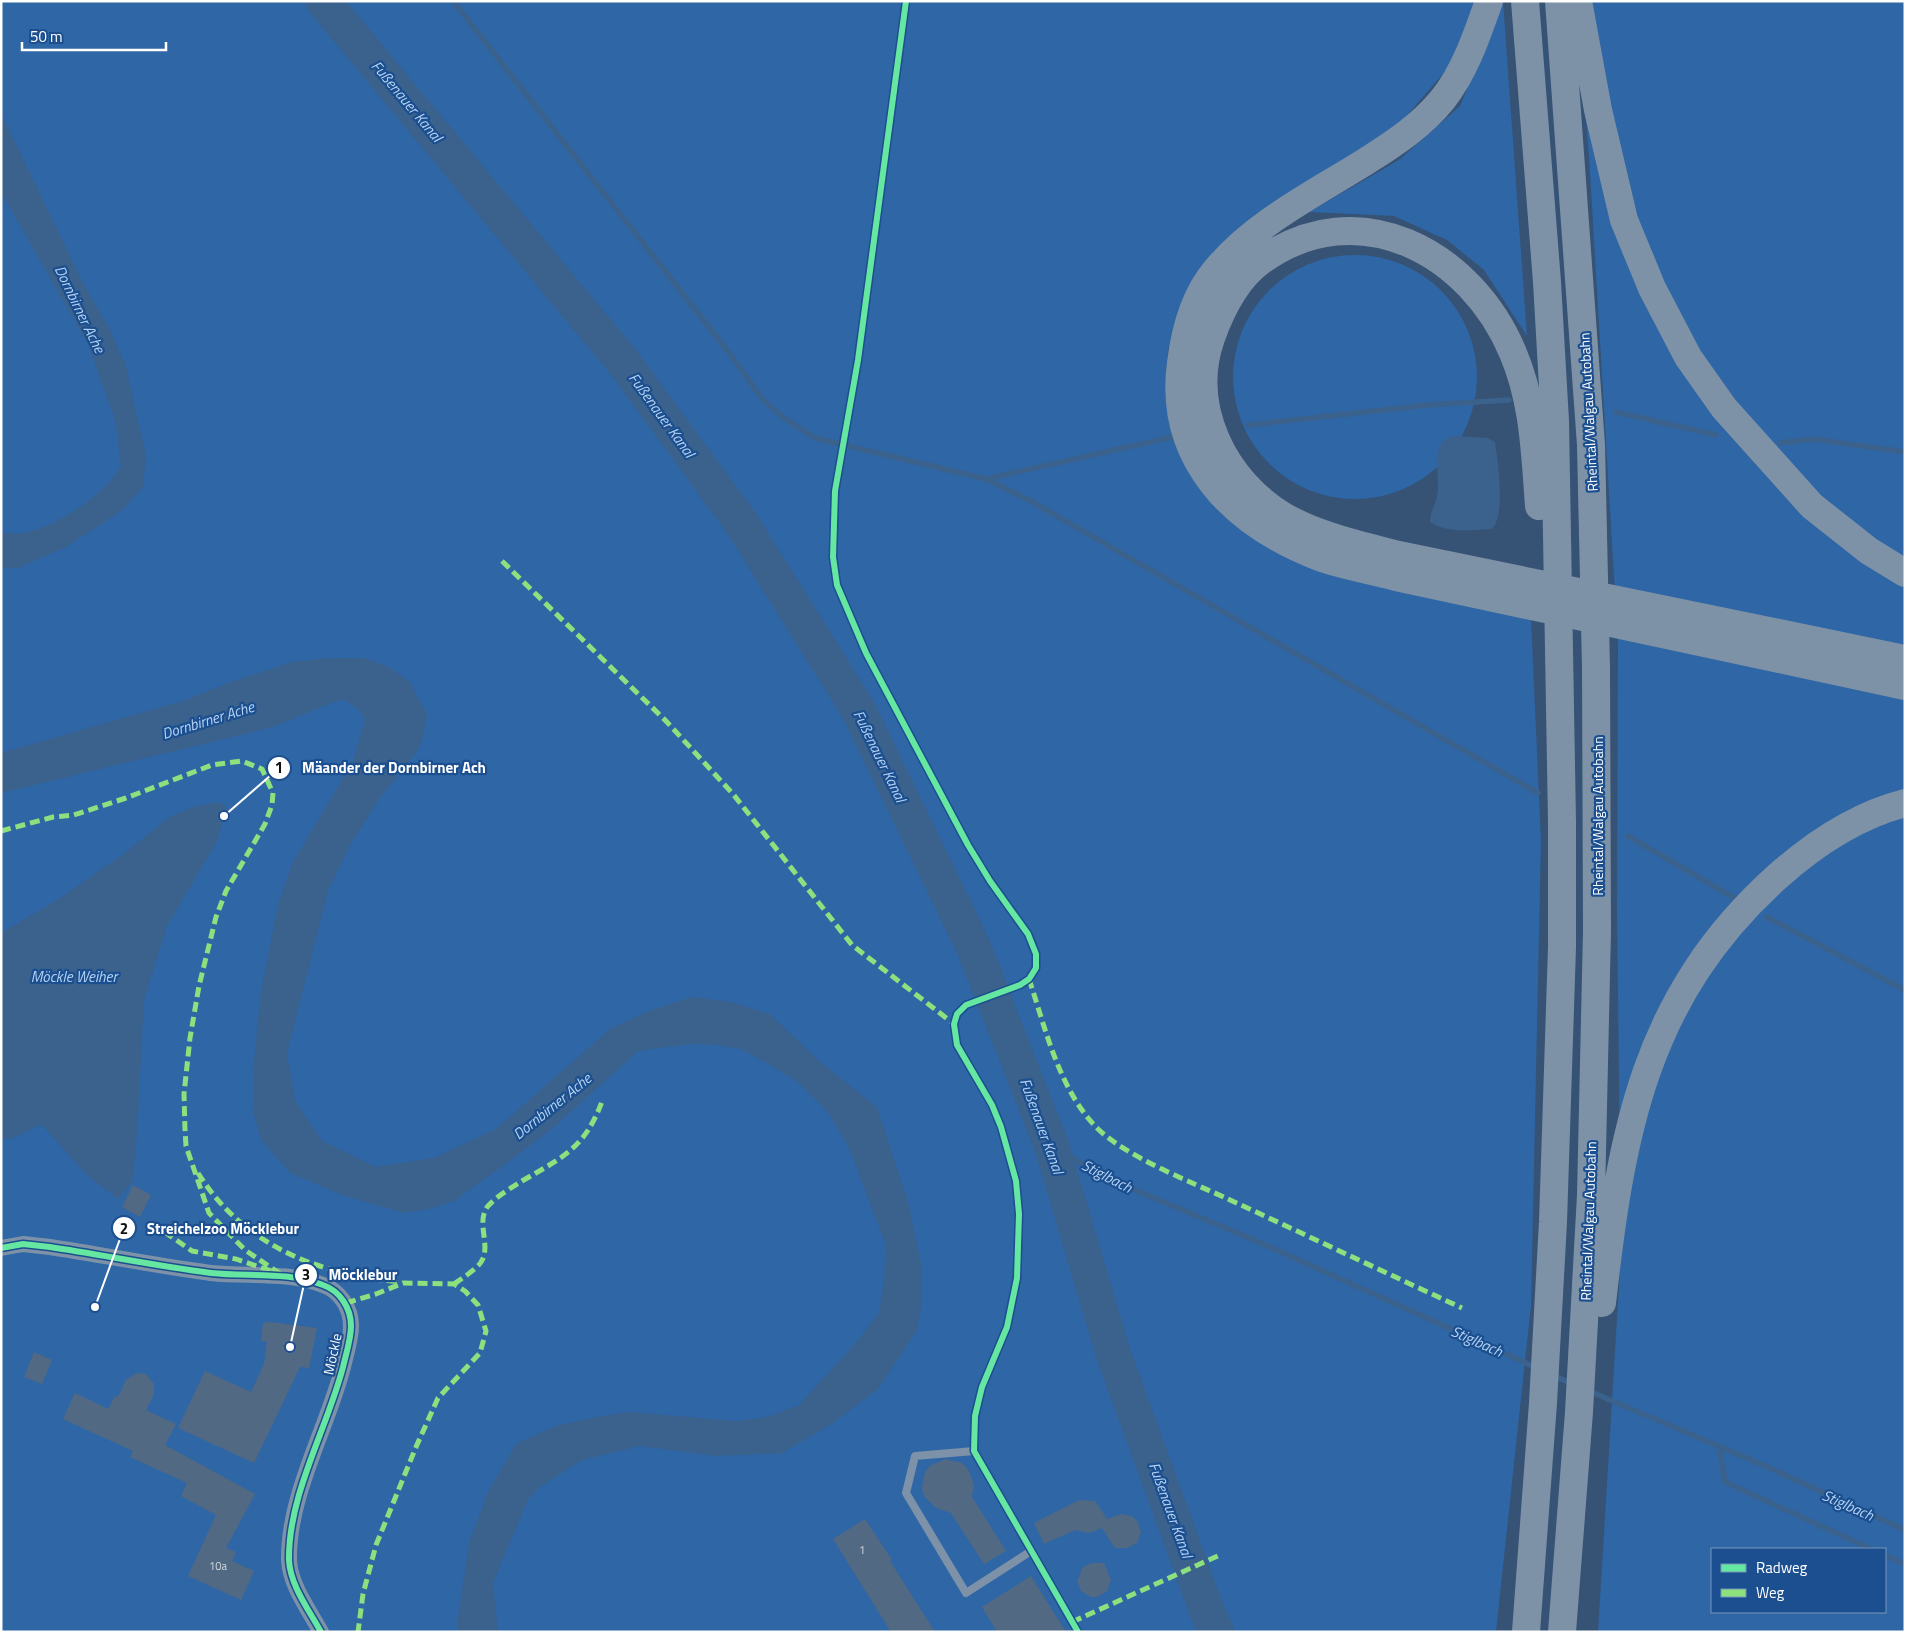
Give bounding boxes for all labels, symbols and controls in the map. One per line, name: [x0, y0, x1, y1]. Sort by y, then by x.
scale bar: [22, 20, 166, 52]
text: 50 m: [30, 25, 63, 48]
water label: Fußenauer Kanal: [366, 55, 449, 148]
water label: Dornbirner Ache: [49, 261, 112, 358]
street label: Rheintal/Walgau Autobahn: [1573, 332, 1603, 492]
water label: Fußenauer Kanal: [623, 368, 702, 464]
water label: Dornbirner Ache: [159, 695, 258, 745]
water label: Fußenauer Kanal: [848, 706, 913, 808]
street label: Rheintal/Walgau Autobahn: [1587, 736, 1608, 896]
callout: Mäander der Dornbirner Ach: [267, 753, 496, 783]
text: 1: [275, 756, 283, 779]
text: Mäander der Dornbirner Ach: [302, 756, 486, 779]
water label: Möckle Weiher: [31, 965, 120, 988]
water label: Dornbirner Ache: [508, 1066, 597, 1145]
water label: Fußenauer Kanal: [1014, 1075, 1071, 1179]
street label: Rheintal/Walgau Autobahn: [1575, 1141, 1601, 1301]
water label: Stiglbach: [1078, 1153, 1137, 1199]
callout: Streichelzoo Möcklebur: [111, 1213, 309, 1243]
text: 2: [120, 1217, 128, 1240]
text: Streichelzoo Möcklebur: [147, 1217, 300, 1240]
callout: Möcklebur: [294, 1260, 407, 1290]
text: 3: [302, 1263, 310, 1286]
text: Möcklebur: [329, 1263, 398, 1286]
water label: Stiglbach: [1448, 1319, 1507, 1363]
street label: Möckle: [317, 1331, 347, 1377]
water label: Fußenauer Kanal: [1143, 1459, 1200, 1563]
water label: Stiglbach: [1819, 1483, 1878, 1527]
house number: 1: [859, 1542, 865, 1558]
legend: [1711, 1548, 1886, 1613]
text: Radweg: [1756, 1556, 1808, 1579]
house number: 10a: [209, 1558, 227, 1574]
text: Weg: [1756, 1581, 1785, 1604]

